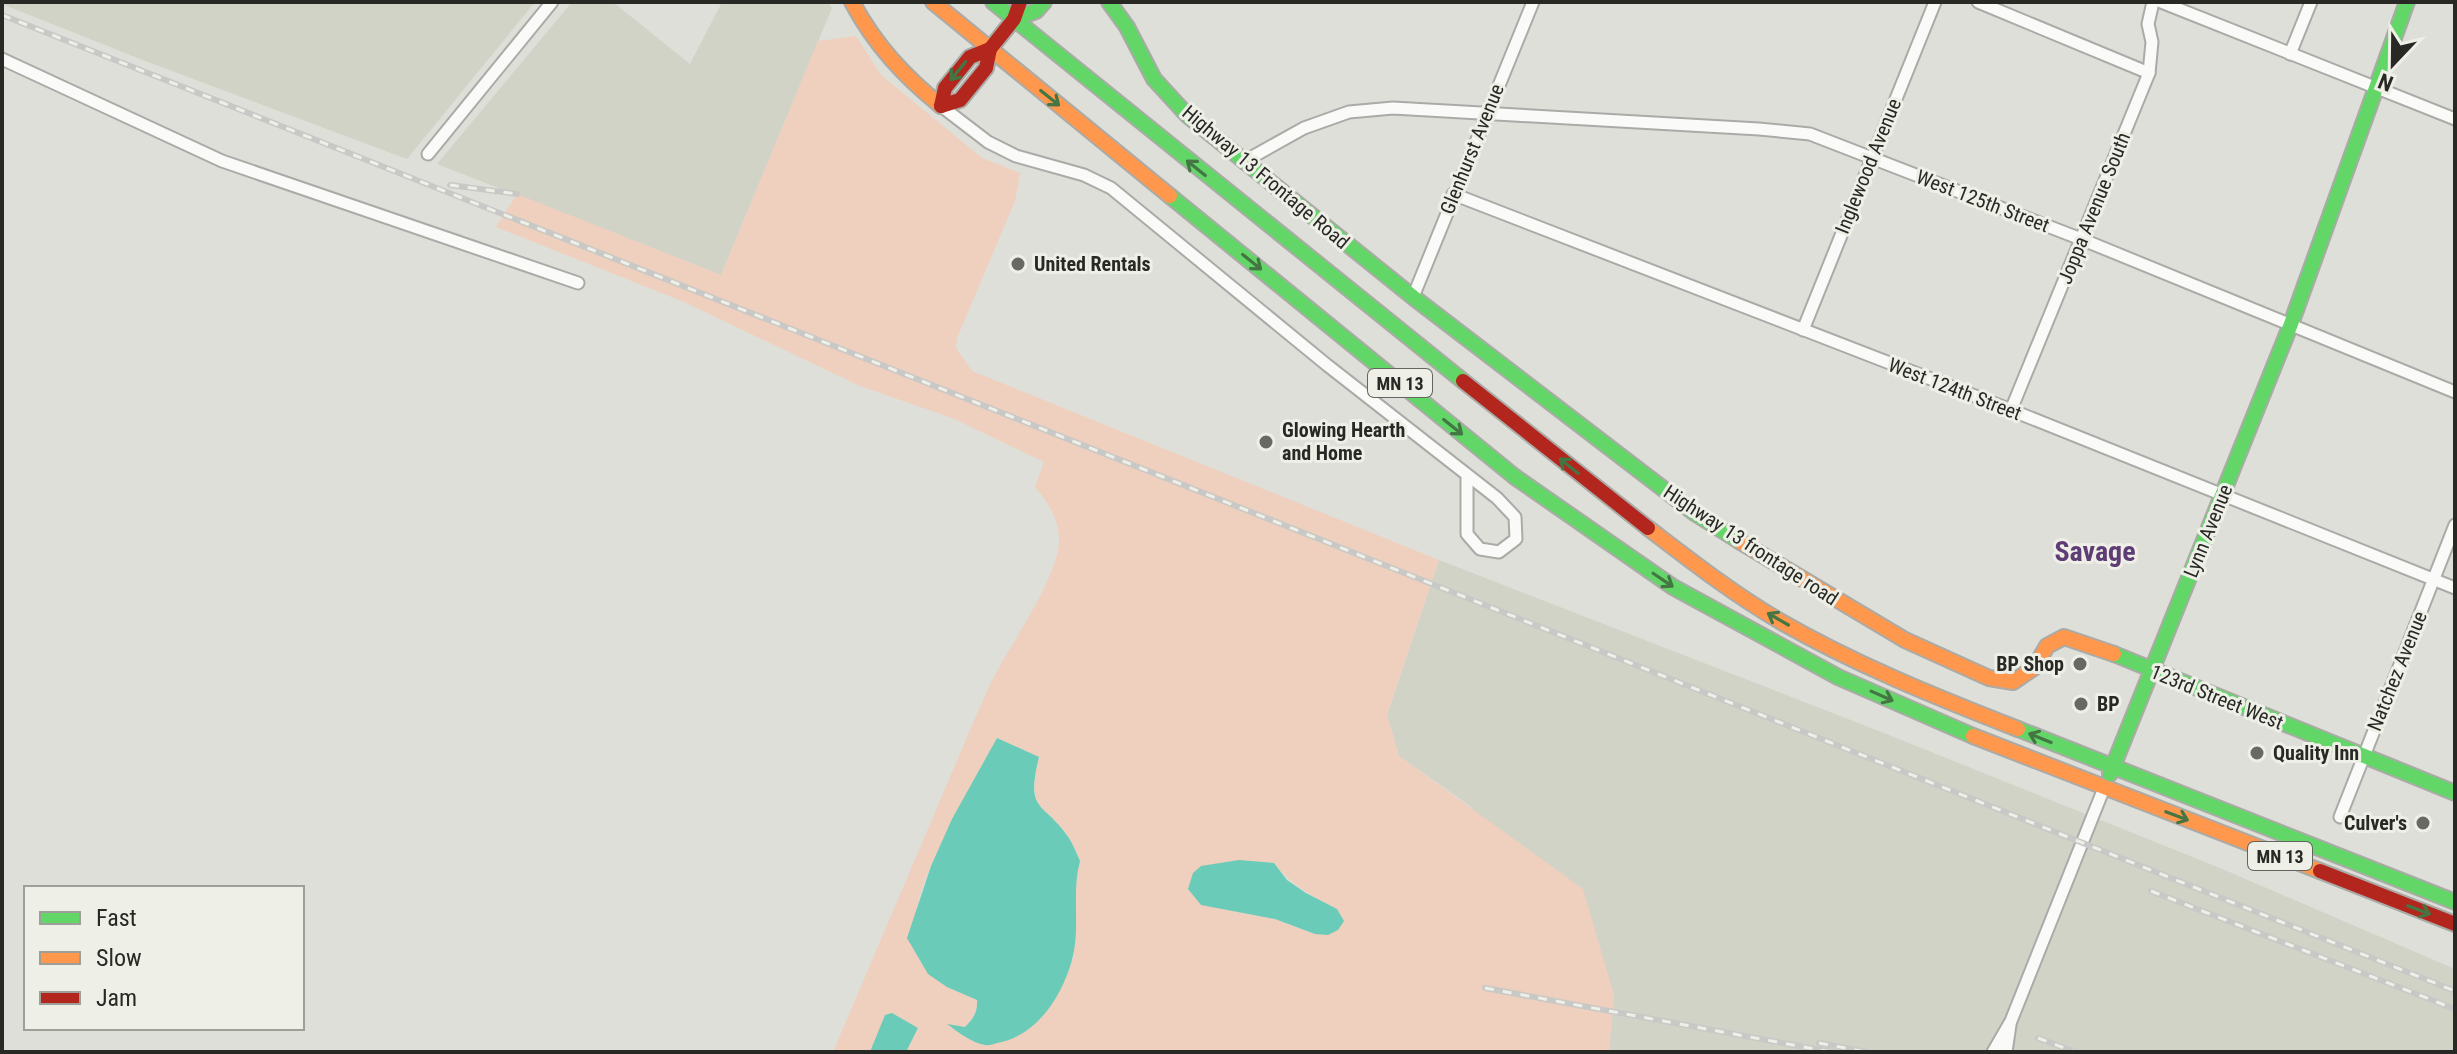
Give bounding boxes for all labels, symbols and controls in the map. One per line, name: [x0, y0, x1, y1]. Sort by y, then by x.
north arrow: [2353, 24, 2433, 104]
one-way arrow: [949, 60, 967, 81]
text: N: [2375, 68, 2397, 96]
street label: Glenhurst Avenue: [1435, 80, 1509, 218]
one-way arrow: [1039, 89, 1060, 107]
street label: Inglewood Avenue: [1830, 95, 1906, 237]
street label: Highway 13 Frontage Road: [1178, 100, 1354, 254]
street label: Joppa Avenue South: [2053, 129, 2135, 287]
one-way arrow: [1186, 159, 1207, 177]
street label: West 125th Street: [1913, 165, 2053, 237]
place label: United Rentals: [1034, 252, 1151, 276]
one-way arrow: [1241, 254, 1262, 271]
marker: United Rentals: [1009, 255, 1027, 273]
street label: West 124th Street: [1885, 353, 2025, 425]
road number: MN 13: [1368, 369, 1432, 397]
place label: Glowing Hearth and Home: [1282, 418, 1405, 465]
one-way arrow: [1442, 418, 1463, 436]
marker: Glowing Hearth and Home: [1257, 433, 1275, 451]
one-way arrow: [1559, 457, 1579, 475]
street label: Highway 13 frontage road: [1659, 480, 1843, 610]
street label: Lynn Avenue: [2179, 481, 2237, 581]
district label: Savage: [2054, 535, 2136, 568]
one-way arrow: [1652, 572, 1674, 588]
street label: Natchez Avenue: [2362, 608, 2432, 734]
one-way arrow: [1767, 611, 1790, 627]
place label: BP Shop: [1996, 652, 2064, 676]
marker: BP Shop: [2071, 655, 2089, 673]
street label: 123rd Street West: [2147, 659, 2287, 735]
one-way arrow: [1869, 690, 1894, 705]
place label: BP: [2097, 692, 2120, 716]
marker: BP: [2072, 695, 2090, 713]
one-way arrow: [2028, 730, 2053, 745]
place label: Quality Inn: [2273, 741, 2359, 765]
marker: Quality Inn: [2248, 744, 2266, 762]
one-way arrow: [2164, 810, 2189, 824]
place label: Culver's: [2344, 811, 2407, 835]
marker: Culver's: [2414, 814, 2432, 832]
road number: MN 13: [2248, 842, 2312, 870]
legend: [24, 886, 304, 1030]
text: Fast: [96, 904, 137, 932]
one-way arrow: [2406, 904, 2431, 918]
text: Slow: [96, 944, 142, 972]
text: Jam: [96, 984, 137, 1012]

